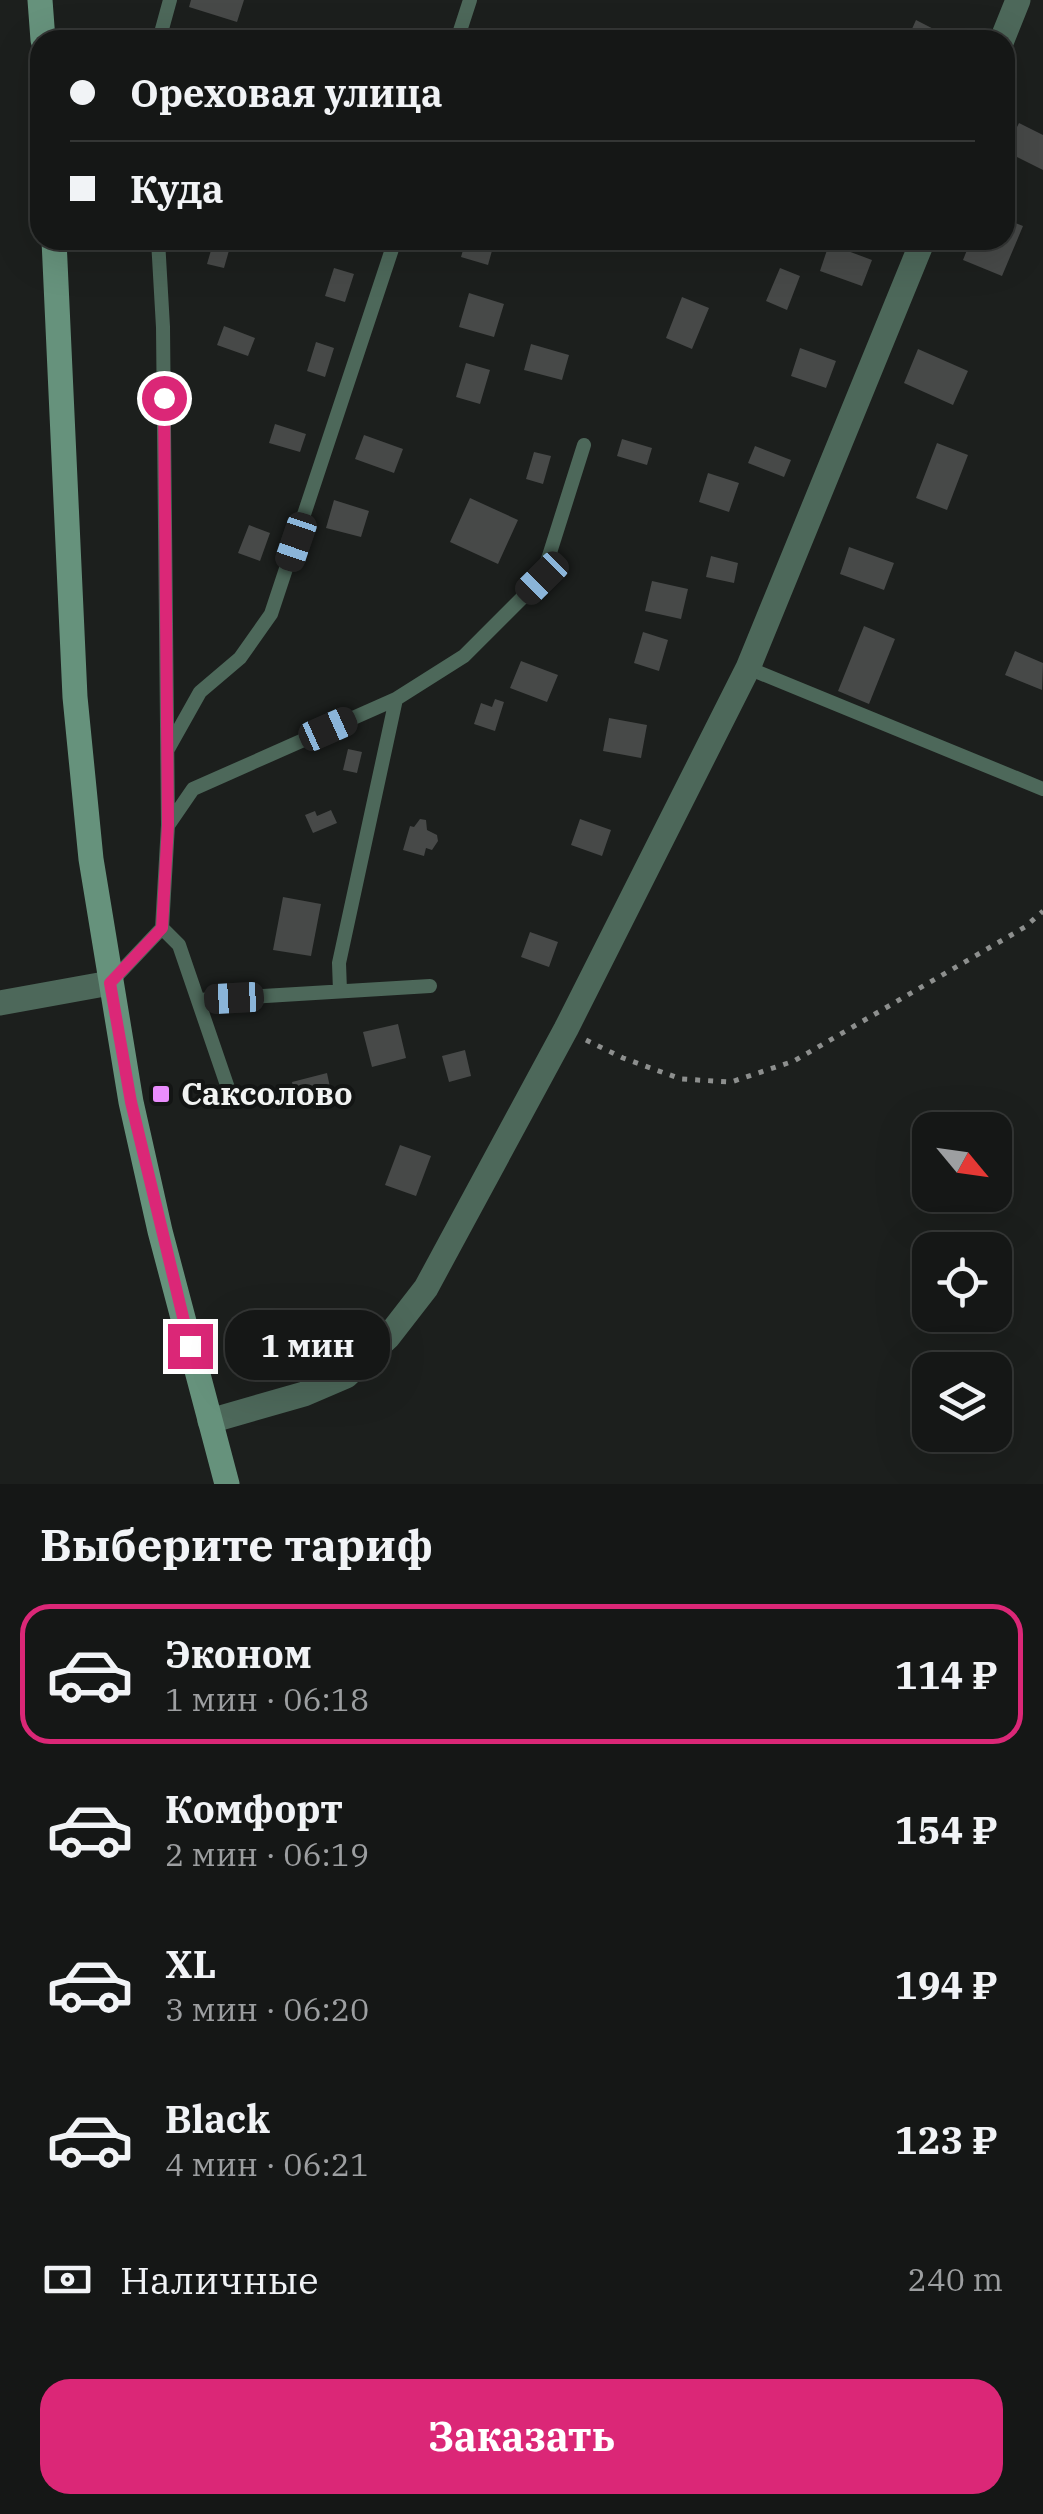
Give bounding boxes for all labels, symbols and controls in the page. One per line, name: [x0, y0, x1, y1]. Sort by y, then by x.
text: Ореховая улица: [130, 68, 443, 117]
text: Куда: [130, 164, 224, 213]
route start: [142, 376, 187, 421]
car: [272, 509, 320, 575]
car: [510, 546, 574, 610]
car: [294, 703, 362, 755]
car: [203, 981, 265, 1015]
place label: Саксолово: [181, 1072, 353, 1114]
marker: Саксолово: [150, 1083, 172, 1105]
north arrow: [912, 1112, 1012, 1212]
map controls: [912, 1112, 1012, 1452]
button: locate: [912, 1232, 1012, 1332]
callout: 1 мин: [225, 1311, 390, 1381]
route end: [168, 1324, 213, 1369]
text: 1 мин: [261, 1324, 354, 1366]
button: layers: [912, 1352, 1012, 1452]
text: Выберите тариф: [40, 1515, 433, 1573]
icon: car: [45, 1629, 135, 1719]
text: Эконом: [165, 1629, 312, 1678]
text: 114 ₽: [895, 1650, 998, 1699]
text: 1 мин · 06:18: [165, 1678, 369, 1720]
icon: car: [45, 1784, 135, 1874]
text: Комфорт: [165, 1784, 343, 1833]
text: 154 ₽: [895, 1805, 998, 1854]
text: 2 мин · 06:19: [165, 1833, 369, 1875]
icon: car: [45, 1939, 135, 2029]
text: XL: [165, 1939, 216, 1988]
text: 194 ₽: [895, 1960, 998, 2009]
text: 3 мин · 06:20: [165, 1988, 369, 2030]
icon: car: [45, 2094, 135, 2184]
text: Black: [165, 2094, 270, 2143]
text: 123 ₽: [895, 2115, 998, 2164]
text: 4 мин · 06:21: [165, 2143, 369, 2185]
icon: cash: [40, 2252, 95, 2307]
text: Наличные: [120, 2255, 319, 2304]
text: 240 m: [907, 2258, 1003, 2300]
button: Заказать: [40, 2379, 1003, 2494]

